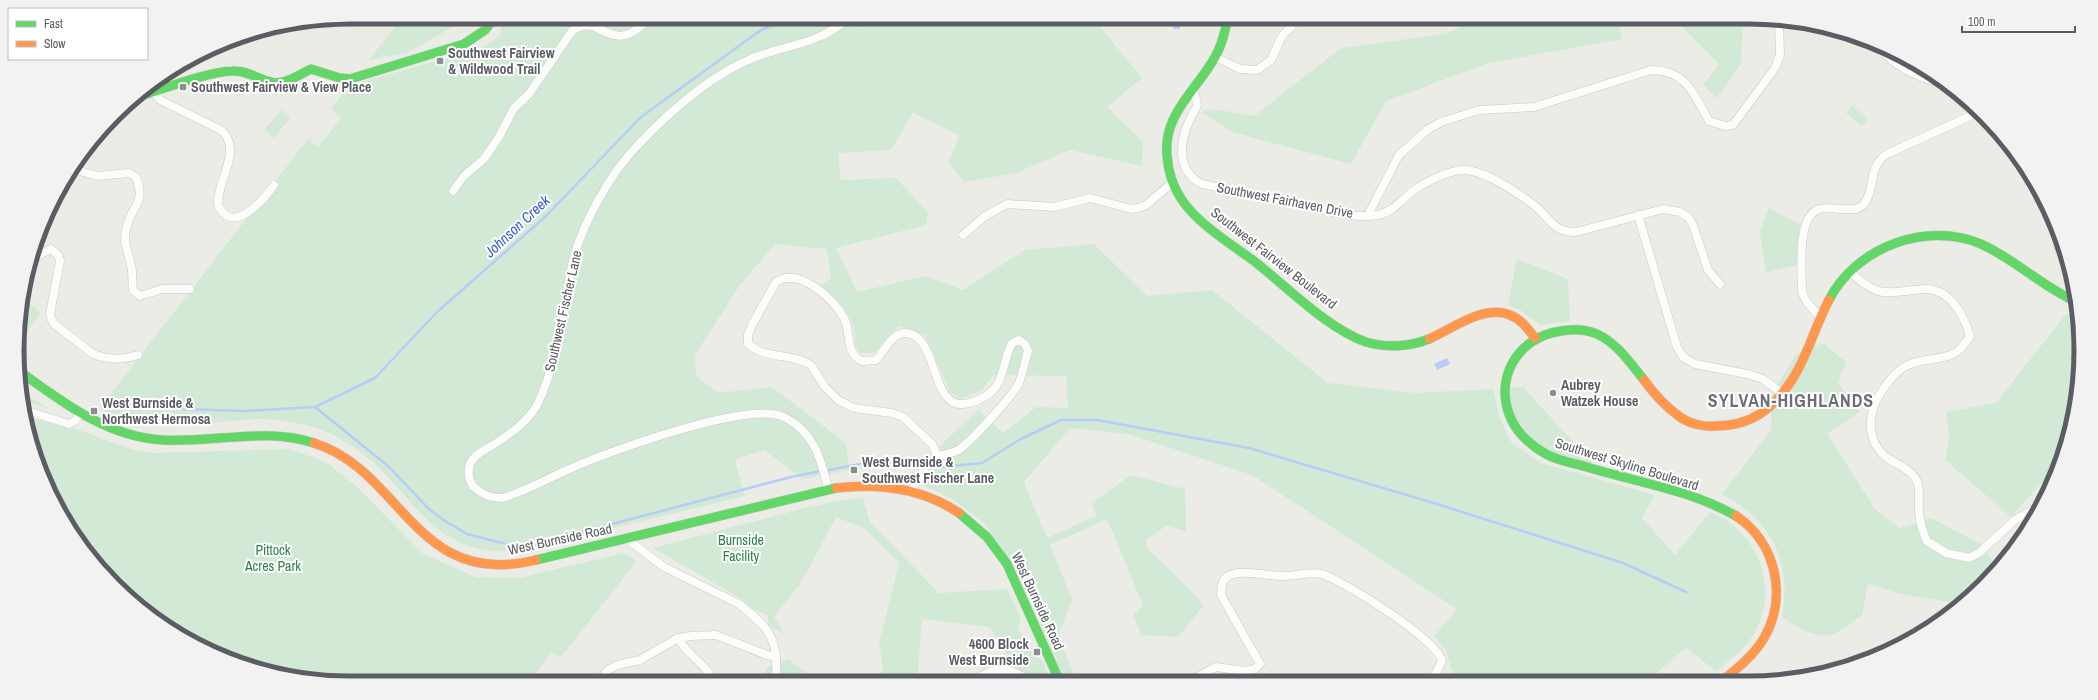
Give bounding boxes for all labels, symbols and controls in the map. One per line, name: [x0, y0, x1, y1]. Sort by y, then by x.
legend: [8, 8, 148, 60]
scale bar: [1962, 8, 2075, 34]
text: 100 m: [1968, 14, 1995, 30]
text: Fast: [44, 16, 63, 32]
text: Slow: [44, 36, 66, 52]
place label: Southwest Fairview & Wildwood Trail: [448, 44, 555, 78]
marker: Southwest Fairview & Wildwood Trail: [435, 56, 445, 66]
place label: Southwest Fairview & View Place: [191, 78, 371, 96]
marker: Southwest Fairview & View Place: [178, 82, 188, 92]
street label: Southwest Fairhaven Drive: [1215, 178, 1355, 222]
water label: Johnson Creek: [479, 190, 555, 263]
street label: Southwest Fairview Boulevard: [1207, 203, 1341, 313]
street label: Southwest Fischer Lane: [540, 249, 586, 373]
place label: Aubrey Watzek House: [1561, 376, 1638, 410]
marker: Aubrey Watzek House: [1548, 388, 1558, 398]
district label: SYLVAN-HIGHLANDS: [1708, 388, 1874, 413]
place label: West Burnside & Northwest Hermosa: [102, 394, 211, 428]
marker: West Burnside & Northwest Hermosa: [89, 406, 99, 416]
street label: Southwest Skyline Boulevard: [1553, 434, 1701, 494]
place label: West Burnside & Southwest Fischer Lane: [862, 453, 994, 487]
marker: West Burnside & Southwest Fischer Lane: [849, 465, 859, 475]
street label: West Burnside Road: [506, 519, 614, 559]
park label: Burnside Facility: [718, 531, 764, 565]
park label: Pittock Acres Park: [244, 541, 301, 575]
street label: West Burnside Road: [1008, 549, 1068, 653]
place label: 4600 Block West Burnside: [949, 635, 1030, 669]
marker: 4600 Block West Burnside: [1032, 647, 1042, 657]

